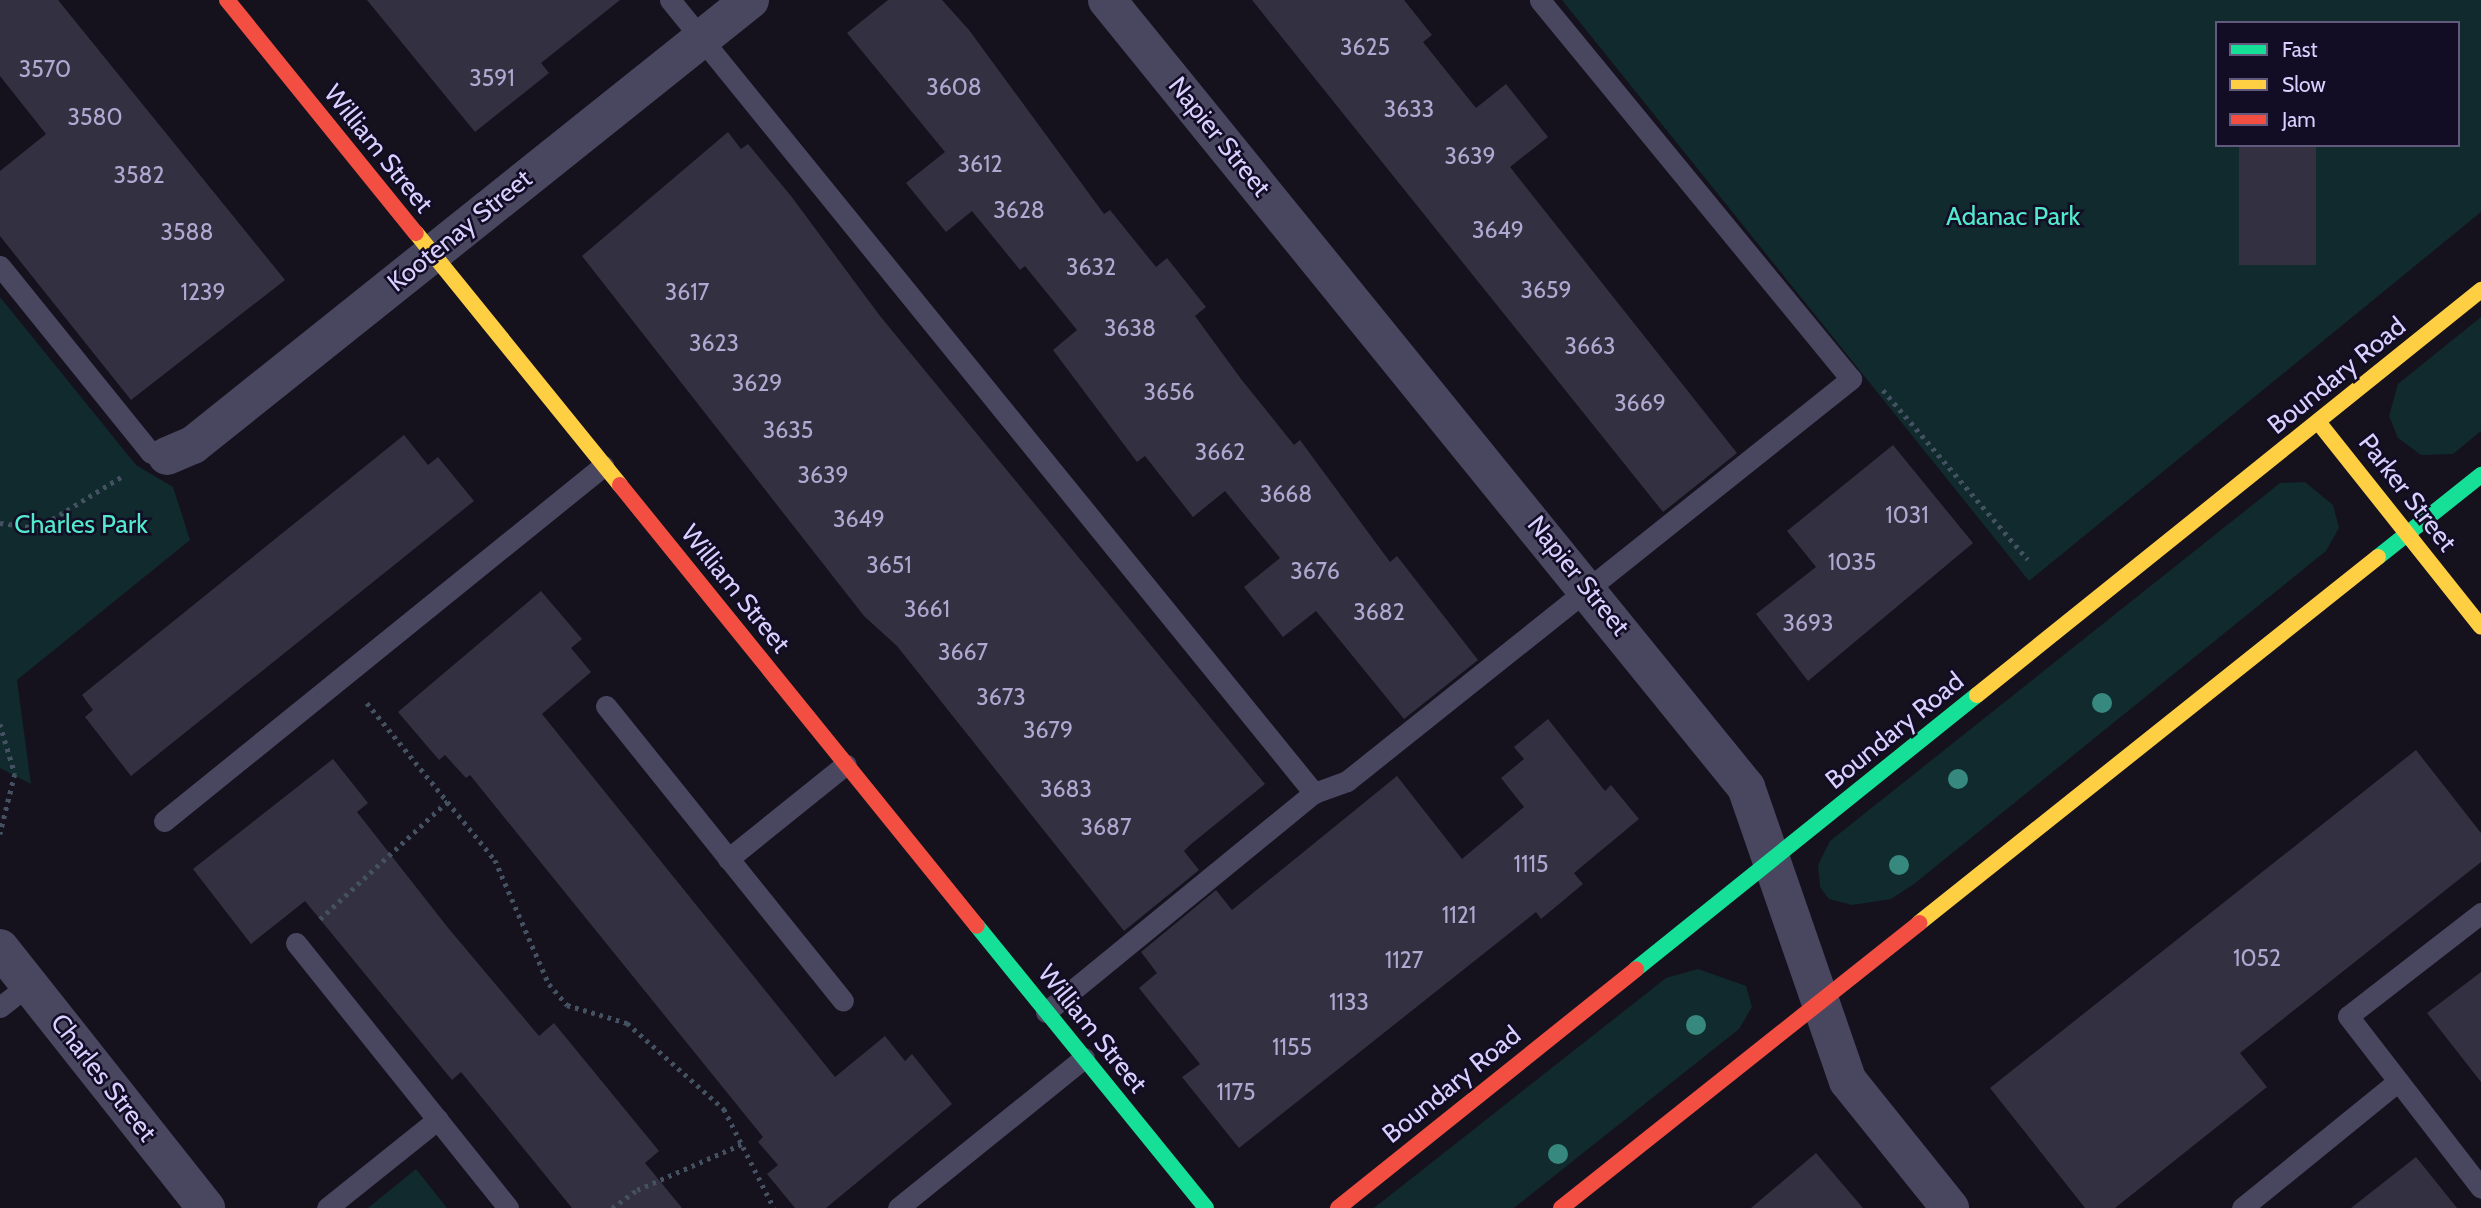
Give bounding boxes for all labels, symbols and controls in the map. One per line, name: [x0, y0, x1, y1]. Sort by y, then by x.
legend: [2215, 21, 2460, 147]
house number: 3625: [1340, 33, 1390, 61]
text: Fast: [2282, 37, 2318, 62]
house number: 3570: [19, 55, 71, 83]
house number: 3591: [469, 64, 515, 92]
street label: Napier Street: [1161, 71, 1277, 203]
text: Slow: [2282, 72, 2326, 97]
house number: 3608: [926, 73, 982, 101]
street label: William Street: [317, 79, 439, 219]
house number: 3633: [1384, 95, 1434, 123]
house number: 3580: [68, 103, 122, 131]
text: Jam: [2282, 107, 2316, 132]
house number: 3639: [1444, 142, 1496, 170]
house number: 3612: [958, 150, 1002, 178]
house number: 3582: [114, 161, 164, 189]
street label: Kootenay Street: [382, 163, 538, 299]
house number: 3628: [993, 196, 1045, 224]
park label: Adanac Park: [1946, 201, 2080, 233]
house number: 3649: [1472, 216, 1524, 244]
house number: 3588: [161, 218, 213, 246]
house number: 3632: [1066, 253, 1116, 281]
house number: 3659: [1520, 276, 1572, 304]
house number: 1239: [180, 278, 226, 306]
house number: 3617: [665, 278, 709, 306]
street label: Boundary Road: [2262, 311, 2412, 441]
house number: 3638: [1104, 314, 1156, 342]
house number: 3623: [689, 329, 739, 357]
house number: 3663: [1564, 332, 1616, 360]
house number: 3629: [732, 369, 782, 397]
house number: 3656: [1143, 378, 1195, 406]
house number: 3669: [1614, 389, 1666, 417]
house number: 3635: [763, 416, 813, 444]
street label: Parker Street: [2351, 428, 2463, 558]
house number: 3662: [1195, 438, 1245, 466]
house number: 3639: [797, 461, 849, 489]
house number: 3668: [1260, 480, 1312, 508]
house number: 1031: [1885, 501, 1929, 529]
house number: 3649: [833, 505, 885, 533]
park label: Charles Park: [14, 509, 148, 541]
street label: Napier Street: [1520, 510, 1636, 642]
street label: William Street: [674, 519, 796, 659]
house number: 1035: [1828, 548, 1876, 576]
house number: 3651: [866, 551, 912, 579]
house number: 3676: [1290, 557, 1340, 585]
house number: 3661: [904, 595, 950, 623]
house number: 3682: [1353, 598, 1405, 626]
house number: 3693: [1782, 609, 1834, 637]
house number: 3667: [938, 638, 988, 666]
street label: Boundary Road: [1820, 666, 1970, 796]
house number: 3673: [976, 683, 1026, 711]
house number: 3679: [1023, 716, 1073, 744]
house number: 3683: [1040, 775, 1092, 803]
house number: 3687: [1080, 813, 1132, 841]
house number: 1115: [1514, 850, 1548, 878]
house number: 1121: [1442, 901, 1476, 929]
house number: 1052: [2233, 944, 2281, 972]
house number: 1127: [1385, 946, 1423, 974]
street label: William Street: [1031, 959, 1153, 1099]
house number: 1133: [1329, 988, 1369, 1016]
street label: Charles Street: [43, 1008, 163, 1148]
street label: Boundary Road: [1377, 1020, 1527, 1150]
house number: 1155: [1272, 1033, 1312, 1061]
house number: 1175: [1216, 1078, 1256, 1106]

